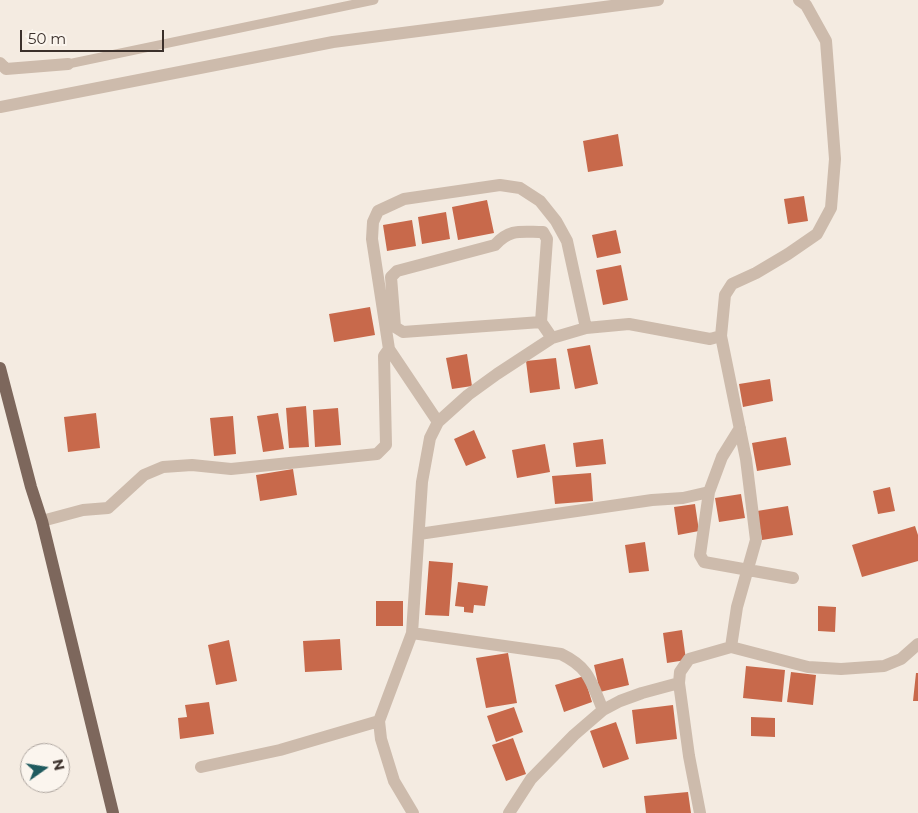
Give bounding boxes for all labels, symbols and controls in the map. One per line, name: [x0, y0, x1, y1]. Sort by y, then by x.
scale bar: [22, 20, 166, 52]
text: 50 m: [28, 29, 66, 48]
north arrow: [20, 743, 70, 793]
text: N: [49, 757, 69, 772]

